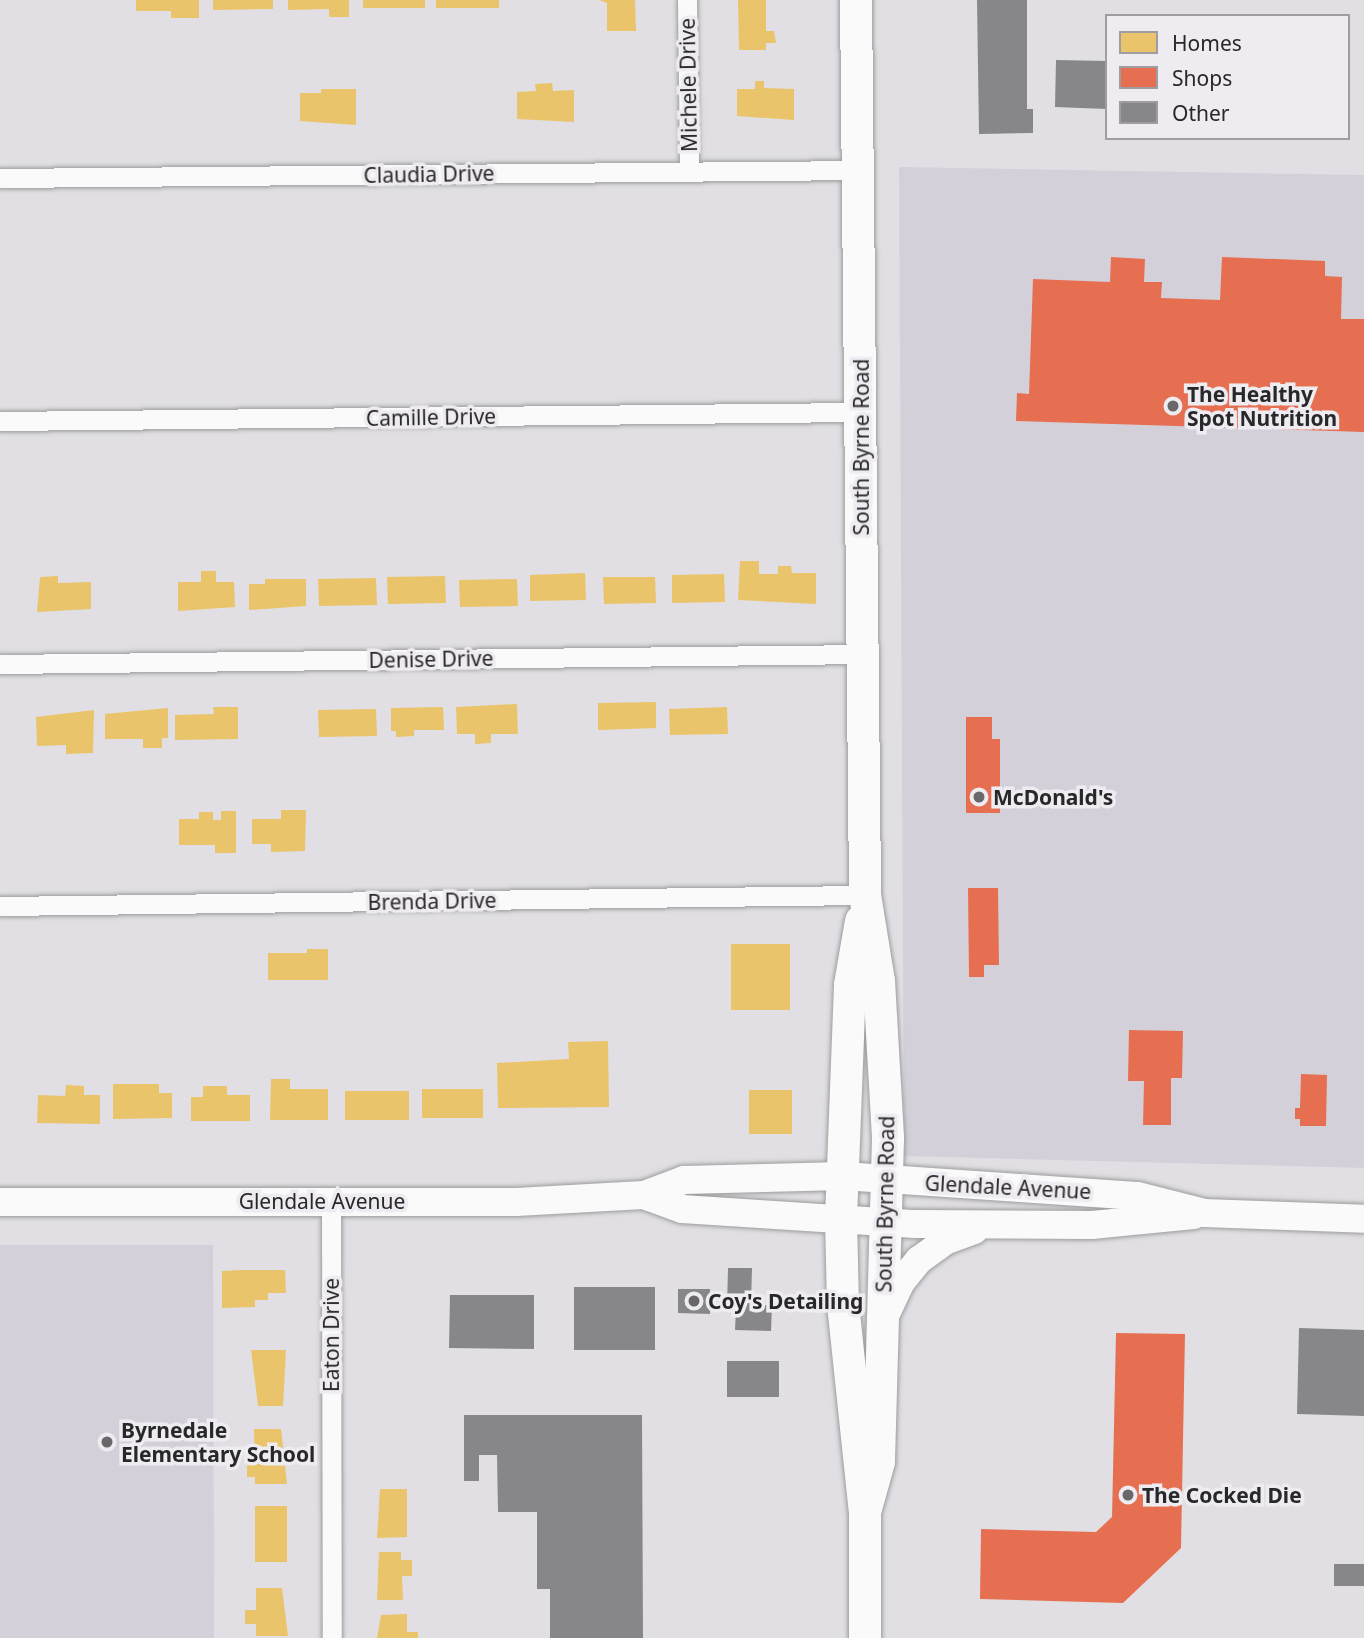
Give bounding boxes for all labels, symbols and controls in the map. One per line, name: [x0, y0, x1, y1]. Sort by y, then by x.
legend: [1105, 14, 1350, 140]
street label: Michele Drive: [674, 18, 702, 152]
text: Homes: [1172, 29, 1242, 57]
text: Shops: [1172, 64, 1232, 92]
text: Other: [1172, 99, 1229, 127]
street label: Claudia Drive: [363, 160, 495, 188]
street label: South Byrne Road: [848, 358, 874, 536]
place label: The Healthy Spot Nutrition: [1187, 381, 1337, 431]
marker: The Healthy Spot Nutrition: [1165, 398, 1181, 414]
street label: Camille Drive: [366, 403, 496, 431]
street label: Denise Drive: [368, 645, 494, 673]
place label: McDonald's: [993, 784, 1113, 810]
marker: McDonald's: [971, 789, 987, 805]
street label: Brenda Drive: [367, 887, 497, 915]
street label: South Byrne Road: [871, 1115, 899, 1293]
street label: Glendale Avenue: [924, 1170, 1092, 1204]
street label: Glendale Avenue: [239, 1188, 405, 1214]
street label: Eaton Drive: [318, 1278, 344, 1392]
place label: Coy's Detailing: [708, 1288, 863, 1314]
marker: Coy's Detailing: [686, 1293, 702, 1309]
place label: Byrnedale Elementary School: [121, 1417, 315, 1467]
marker: Byrnedale Elementary School: [99, 1434, 115, 1450]
place label: The Cocked Die: [1142, 1482, 1302, 1508]
marker: The Cocked Die: [1120, 1487, 1136, 1503]

